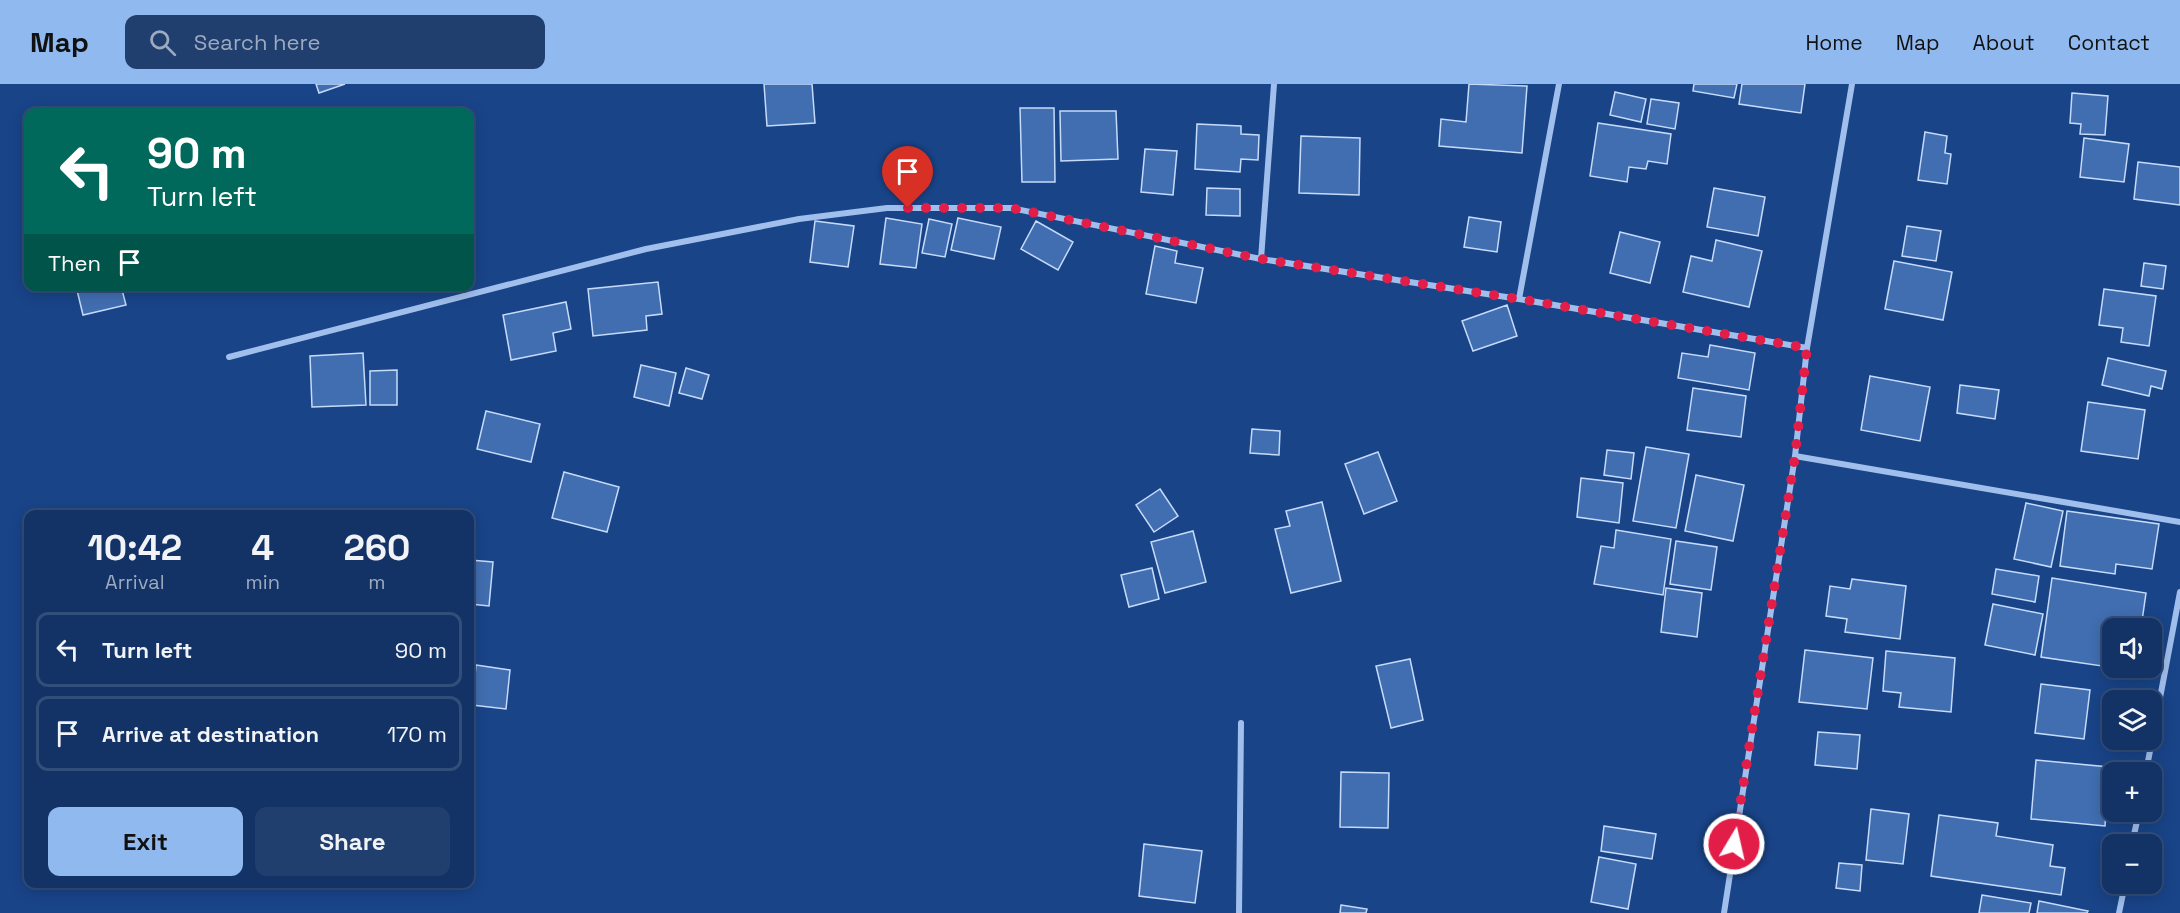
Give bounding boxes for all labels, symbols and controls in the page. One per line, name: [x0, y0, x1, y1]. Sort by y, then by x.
search box: [125, 15, 545, 69]
text: Map: [30, 24, 89, 60]
icon: search: [146, 26, 179, 59]
text: Search here: [194, 28, 321, 56]
text: Home: [1805, 29, 1863, 56]
text: Map: [1896, 29, 1940, 56]
text: About: [1973, 29, 2035, 56]
text: Contact: [2068, 29, 2150, 56]
text: 90 m: [147, 127, 247, 180]
icon: left: [48, 132, 126, 210]
pin: [882, 146, 933, 208]
icon: arrive: [891, 155, 924, 188]
text: Turn left: [147, 179, 257, 214]
icon: arrive: [113, 246, 146, 279]
text: Then: [48, 249, 101, 277]
text: 10:42: [88, 525, 182, 571]
text: 4: [251, 525, 274, 571]
text: 260: [343, 525, 410, 571]
text: Arrival: [105, 569, 165, 595]
text: min: [246, 569, 280, 595]
text: m: [368, 569, 386, 595]
map controls: [2102, 618, 2162, 894]
button: sound: [2102, 618, 2162, 678]
icon: left: [51, 633, 84, 666]
text: Turn left: [102, 636, 192, 664]
text: 90 m: [395, 636, 447, 664]
button: layers: [2102, 690, 2162, 750]
icon: arrive: [51, 717, 84, 750]
text: Arrive at destination: [102, 720, 319, 748]
text: 170 m: [387, 720, 447, 748]
button: +: [2102, 762, 2162, 822]
button: Exit: [48, 807, 243, 876]
button: Share: [255, 807, 450, 876]
position arrow: [1702, 812, 1766, 876]
button: −: [2102, 834, 2162, 894]

